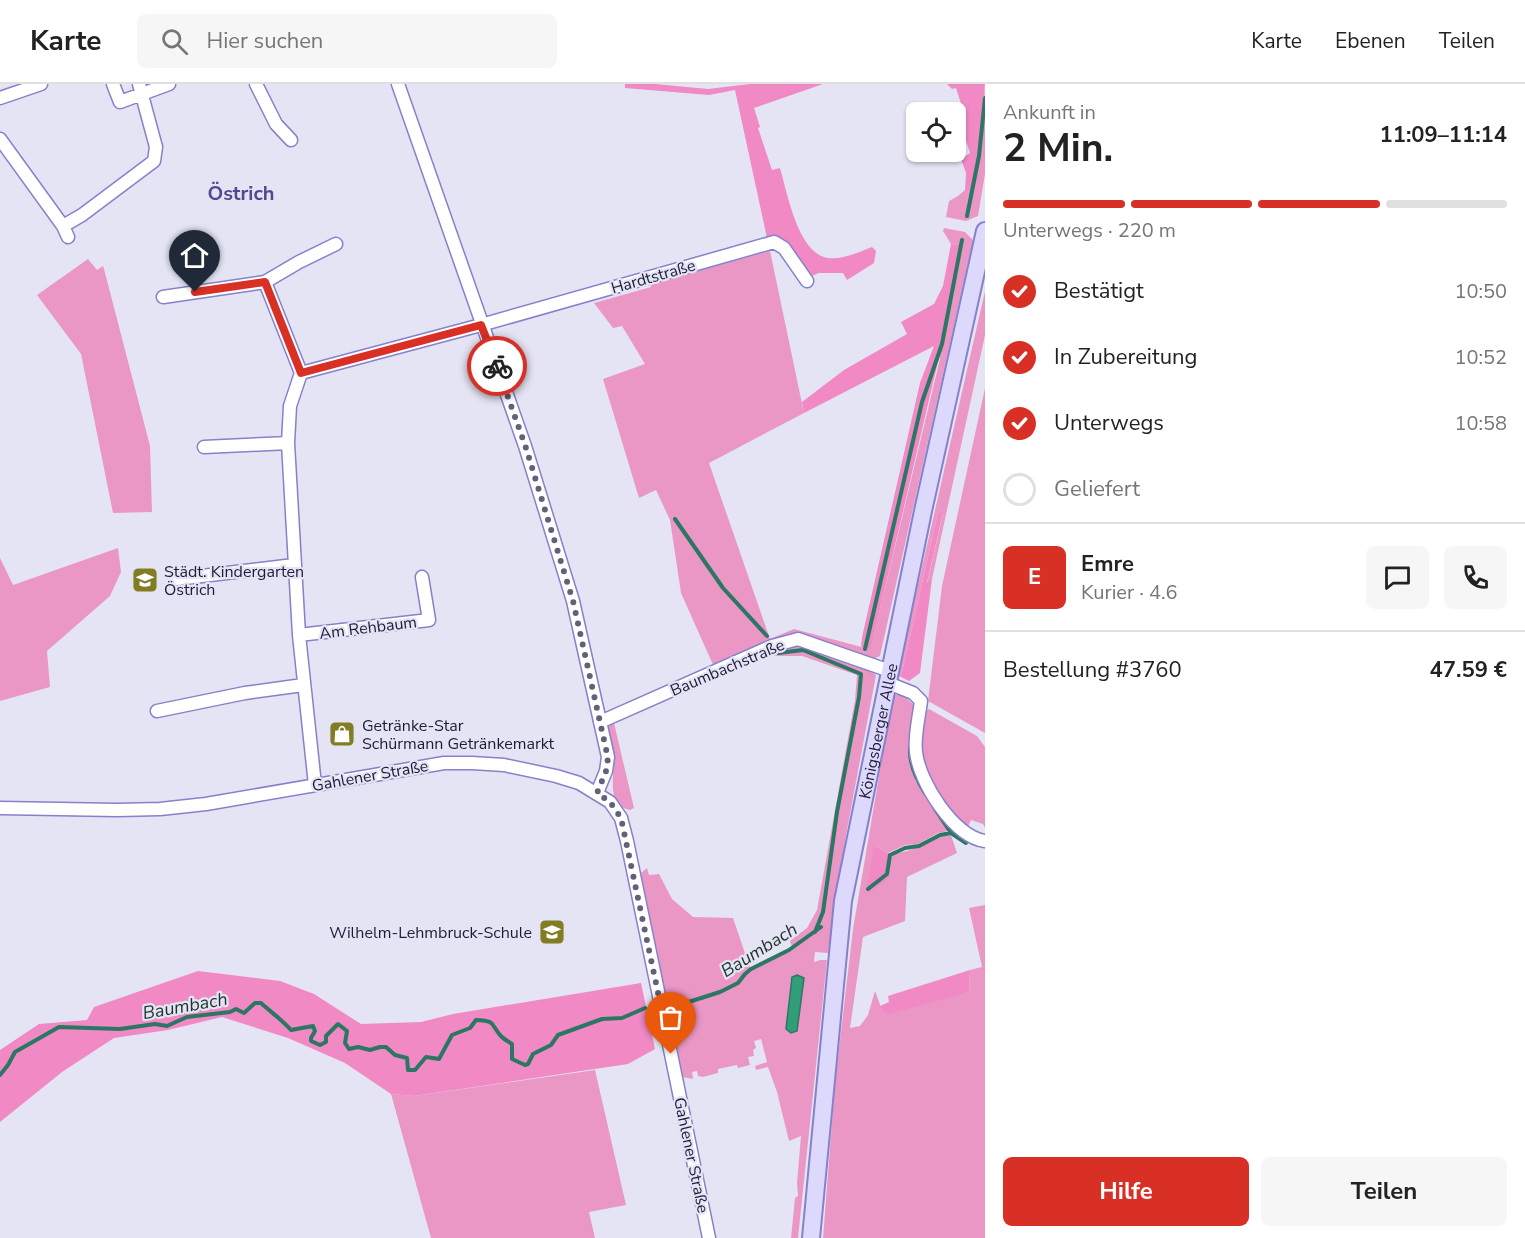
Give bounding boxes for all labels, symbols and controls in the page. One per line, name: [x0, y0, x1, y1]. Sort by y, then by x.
search box: [137, 14, 557, 68]
text: Karte: [30, 22, 101, 60]
icon: search: [158, 25, 191, 58]
text: Hier suchen: [206, 26, 323, 56]
text: Karte: [1251, 27, 1302, 55]
text: Ebenen: [1335, 27, 1406, 55]
text: Teilen: [1439, 27, 1495, 55]
text: Ankunft in: [1003, 99, 1096, 126]
map controls: [906, 102, 966, 162]
button: locate: [906, 102, 966, 162]
text: 11:09–11:14: [1379, 120, 1507, 150]
text: 2 Min.: [1003, 122, 1113, 175]
district label: Östrich: [207, 180, 275, 207]
text: Unterwegs · 220 m: [1003, 217, 1176, 244]
pin: [169, 230, 220, 292]
icon: home: [178, 239, 211, 272]
street label: Hardtstraße: [608, 254, 698, 300]
icon: check: [1003, 275, 1036, 308]
text: Bestätigt: [1054, 276, 1144, 306]
text: 10:50: [1454, 278, 1507, 305]
courier: [467, 336, 527, 396]
icon: check: [1003, 341, 1036, 374]
text: In Zubereitung: [1054, 342, 1197, 372]
text: 10:52: [1454, 344, 1507, 371]
icon: bike: [481, 350, 514, 383]
icon: check: [1003, 407, 1036, 440]
text: Unterwegs: [1054, 408, 1164, 438]
text: 10:58: [1454, 410, 1507, 437]
text: Geliefert: [1054, 474, 1140, 504]
button: chat: [1366, 546, 1429, 609]
button: phone: [1444, 546, 1507, 609]
text: Emre: [1081, 549, 1134, 579]
place label: Städt. Kindergarten Östrich: [164, 561, 304, 601]
text: E: [1028, 562, 1041, 592]
school or university icon: Städt. Kindergarten Östrich: [130, 565, 160, 595]
text: Kurier · 4.6: [1081, 579, 1178, 606]
street label: Am Rehbaum: [318, 611, 418, 645]
street label: Baumbachstraße: [667, 634, 788, 702]
text: Bestellung #3760: [1003, 655, 1182, 685]
text: 47.59 €: [1430, 655, 1507, 685]
street label: Königsberger Allee: [854, 661, 903, 801]
place label: Getränke-Star Schürmann Getränkemarkt: [362, 715, 554, 755]
shop icon: Getränke-Star Schürmann Getränkemarkt: [327, 719, 357, 749]
street label: Gahlener Straße: [310, 755, 430, 797]
school or university icon: Wilhelm-Lehmbruck-Schule: [537, 917, 567, 947]
water label: Baumbach: [716, 917, 802, 983]
place label: Wilhelm-Lehmbruck-Schule: [329, 922, 532, 944]
water label: Baumbach: [141, 987, 229, 1025]
pin: [645, 992, 696, 1054]
icon: bag: [654, 1001, 687, 1034]
street label: Gahlener Straße: [668, 1095, 714, 1215]
button: Hilfe: [1003, 1157, 1249, 1226]
button: Teilen: [1261, 1157, 1507, 1226]

